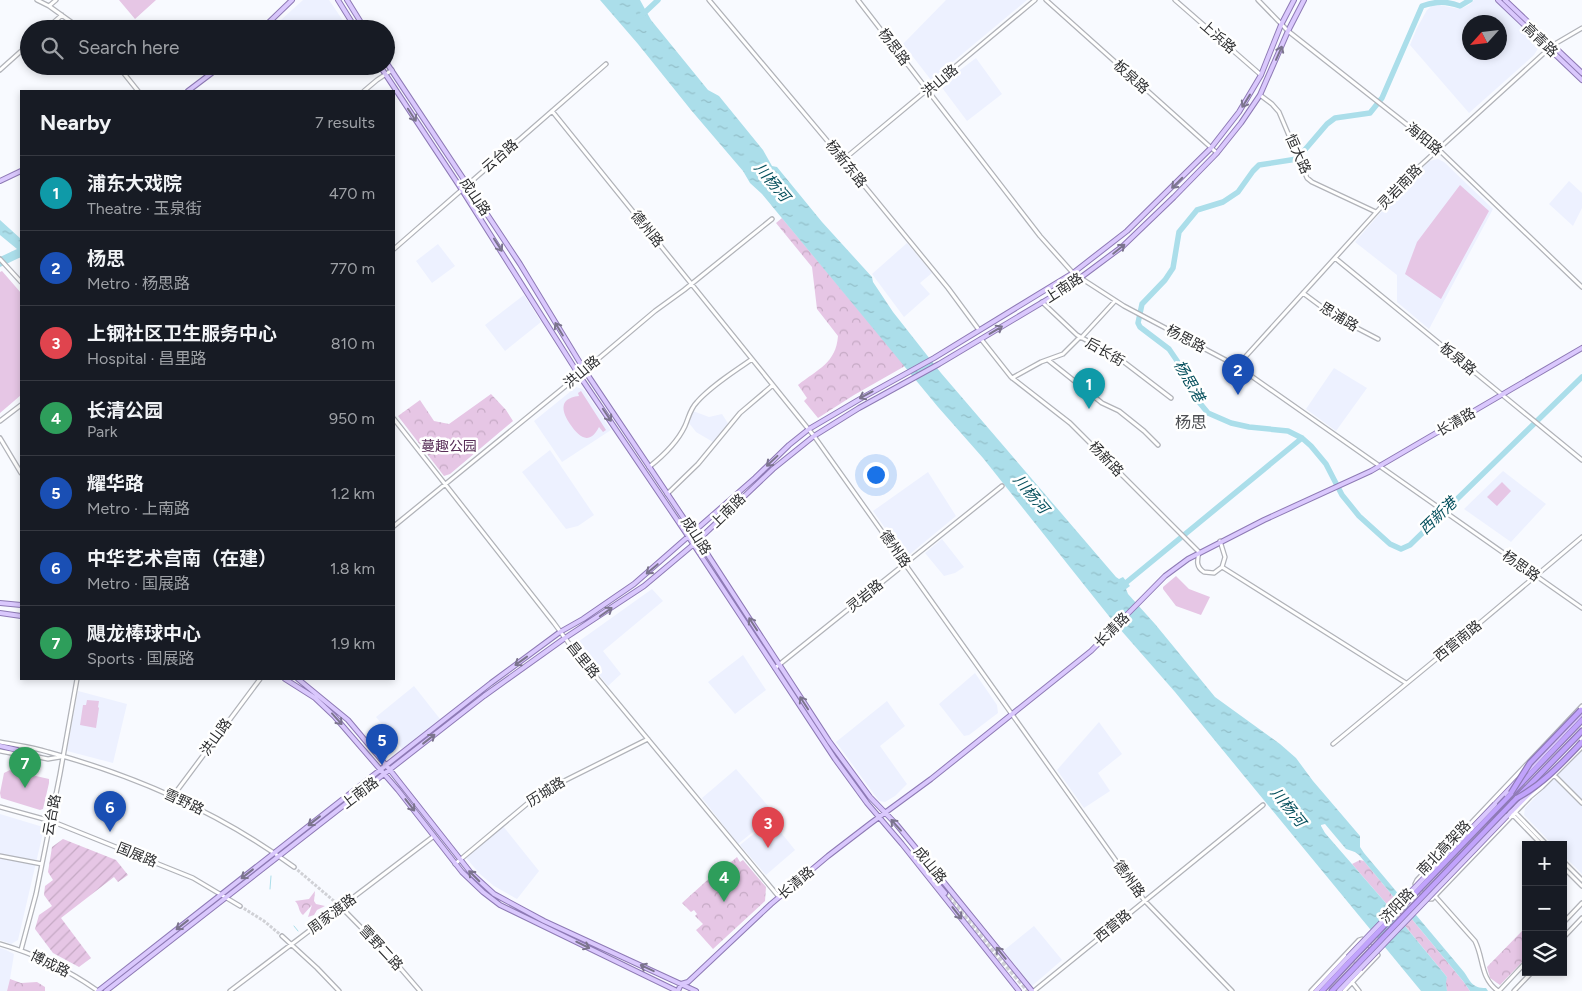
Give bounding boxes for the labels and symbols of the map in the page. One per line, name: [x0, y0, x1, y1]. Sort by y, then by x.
north arrow: [1462, 15, 1507, 60]
street label: 上浜路: [1197, 17, 1239, 57]
street label: 高青路: [1519, 19, 1561, 61]
street label: 杨思路: [875, 25, 913, 69]
one-way arrow: [1274, 46, 1284, 61]
street label: 板泉路: [1110, 57, 1152, 97]
street label: 洪山路: [918, 61, 962, 101]
one-way arrow: [1241, 94, 1252, 108]
one-way arrow: [407, 107, 417, 121]
street label: 海阳路: [1402, 119, 1446, 159]
street label: 恒大路: [1282, 131, 1314, 177]
street label: 云台路: [479, 136, 521, 176]
street label: 杨新东路: [822, 137, 870, 191]
water label: 川杨河: [751, 159, 795, 207]
street label: 灵岩南路: [1374, 161, 1426, 213]
street label: 成山路: [456, 175, 494, 219]
one-way arrow: [1171, 177, 1183, 189]
street label: 德州路: [627, 207, 667, 251]
one-way arrow: [493, 238, 503, 252]
one-way arrow: [1112, 243, 1125, 254]
street label: 上南路: [1042, 269, 1086, 307]
street label: 思浦路: [1317, 299, 1361, 335]
one-way arrow: [554, 322, 565, 336]
street label: 杨思路: [1163, 322, 1209, 356]
one-way arrow: [989, 324, 1003, 334]
street label: 后长街: [1083, 334, 1127, 370]
street label: 板泉路: [1436, 339, 1480, 379]
street label: 洪山路: [560, 352, 604, 392]
pin: 2: [1222, 354, 1254, 395]
water label: 杨思港: [1170, 357, 1209, 407]
pin: 1: [1073, 368, 1105, 409]
one-way arrow: [859, 390, 874, 400]
street label: 长清路: [1434, 404, 1478, 440]
one-way arrow: [602, 408, 612, 422]
district label: 杨思: [1175, 413, 1207, 432]
park label: 蔓趣公园: [421, 438, 477, 455]
street label: 杨新路: [1085, 438, 1127, 480]
one-way arrow: [766, 455, 778, 467]
your location: [863, 462, 889, 488]
water label: 川杨河: [1010, 471, 1054, 519]
street label: 上南路: [707, 490, 749, 532]
water label: 西新港: [1416, 493, 1462, 538]
street label: 成山路: [677, 514, 715, 558]
street label: 德州路: [876, 527, 914, 571]
street label: 杨思路: [1499, 547, 1543, 585]
one-way arrow: [646, 563, 659, 574]
street label: 灵岩路: [843, 576, 887, 616]
one-way arrow: [599, 607, 613, 617]
street label: 长清路: [1091, 609, 1133, 651]
one-way arrow: [748, 617, 758, 631]
street label: 西营南路: [1431, 617, 1485, 665]
street label: 昌里路: [563, 638, 603, 682]
one-way arrow: [514, 656, 528, 666]
one-way arrow: [799, 696, 809, 710]
one-way arrow: [331, 713, 343, 726]
street label: 洪山路: [197, 715, 235, 759]
pin: 5: [366, 724, 398, 765]
one-way arrow: [422, 734, 435, 745]
pin: 7: [9, 747, 41, 788]
street label: 上南路: [338, 774, 382, 812]
street label: 历城路: [524, 774, 568, 810]
water label: 川杨河: [1267, 784, 1311, 832]
street label: 雪野路: [161, 785, 207, 819]
pin: 6: [94, 791, 126, 832]
street label: 云台路: [40, 793, 64, 837]
one-way arrow: [404, 798, 415, 811]
pin: 3: [752, 807, 784, 848]
one-way arrow: [307, 816, 321, 826]
street label: 南北高架路: [1414, 817, 1474, 879]
one-way arrow: [890, 818, 902, 831]
street label: 国展路: [114, 839, 160, 871]
street label: 成山路: [910, 843, 950, 887]
street label: 德州路: [1110, 857, 1148, 901]
pin: 4: [708, 861, 740, 902]
street label: 长清路: [774, 863, 818, 903]
one-way arrow: [241, 868, 254, 879]
one-way arrow: [468, 869, 480, 882]
street label: 济阳路: [1376, 885, 1418, 927]
street label: 周家渡路: [305, 890, 359, 938]
one-way arrow: [951, 906, 962, 919]
street label: 西营路: [1091, 906, 1135, 946]
one-way arrow: [175, 920, 189, 930]
street label: 雪野二路: [356, 922, 406, 974]
one-way arrow: [575, 941, 590, 951]
street label: 博成路: [27, 947, 73, 981]
one-way arrow: [996, 947, 1007, 960]
one-way arrow: [640, 963, 655, 973]

